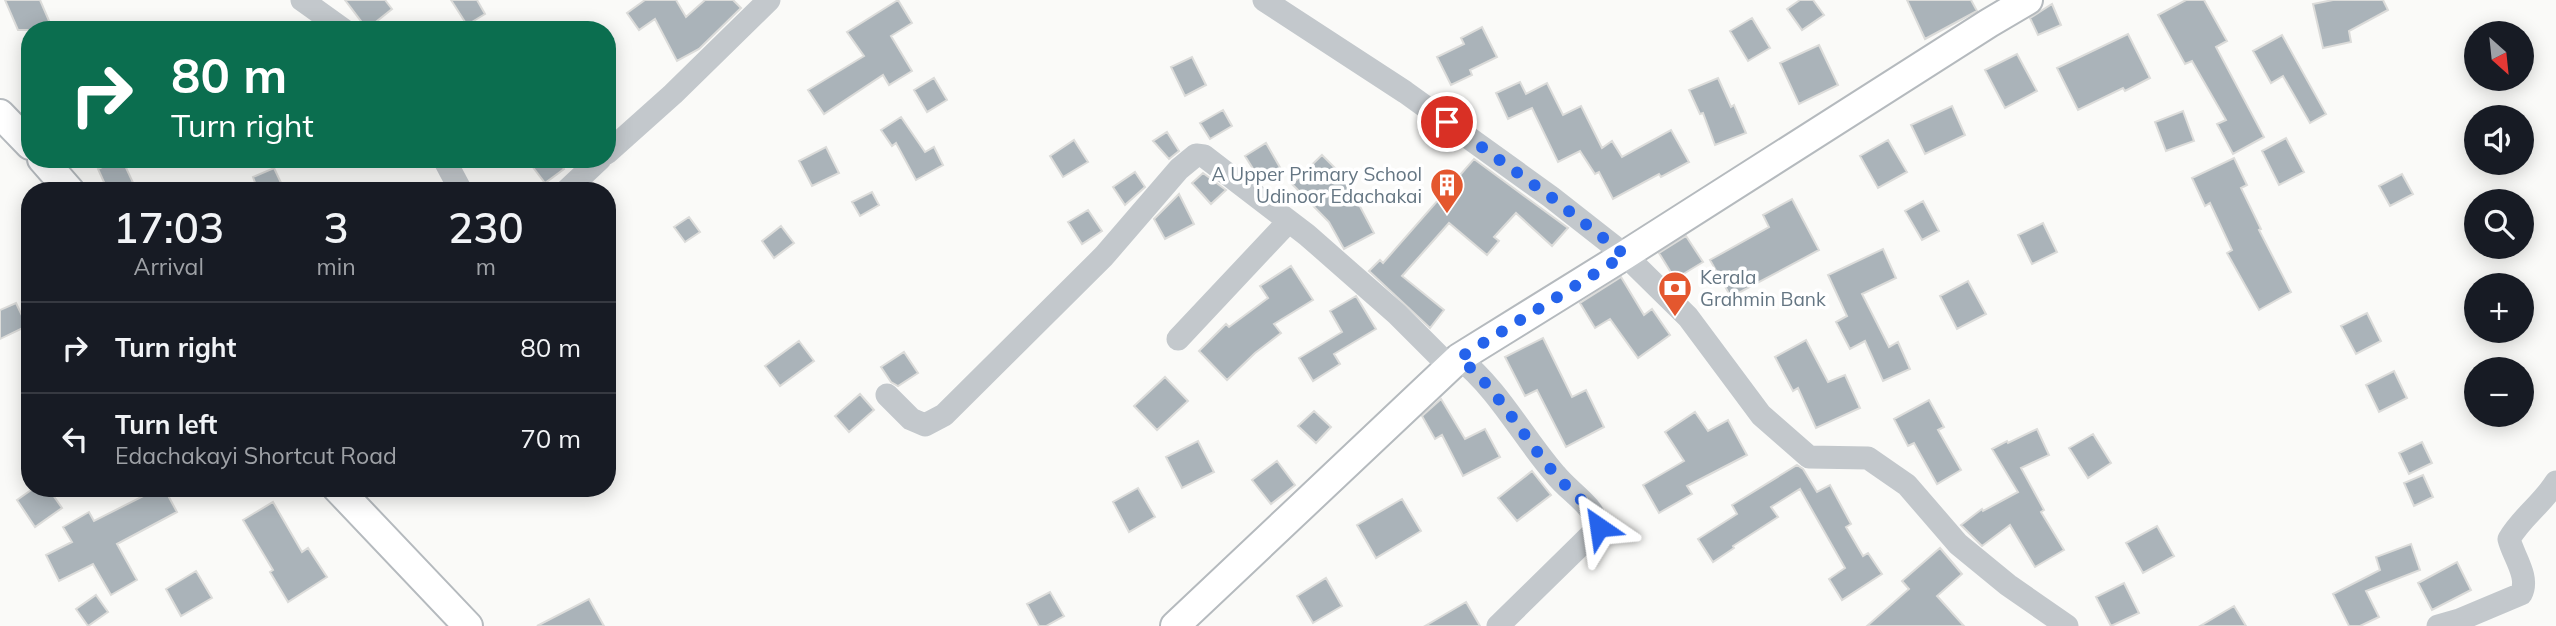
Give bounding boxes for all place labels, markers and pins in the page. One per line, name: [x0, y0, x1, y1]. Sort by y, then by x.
pin: [1417, 92, 1477, 152]
place label: A Upper Primary School Udinoor Edachakai: [1211, 162, 1422, 208]
building icon: A Upper Primary School Udinoor Edachakai: [1428, 166, 1466, 215]
place label: Kerala Grahmin Bank: [1700, 265, 1826, 311]
bank icon: Kerala Grahmin Bank: [1656, 269, 1694, 318]

